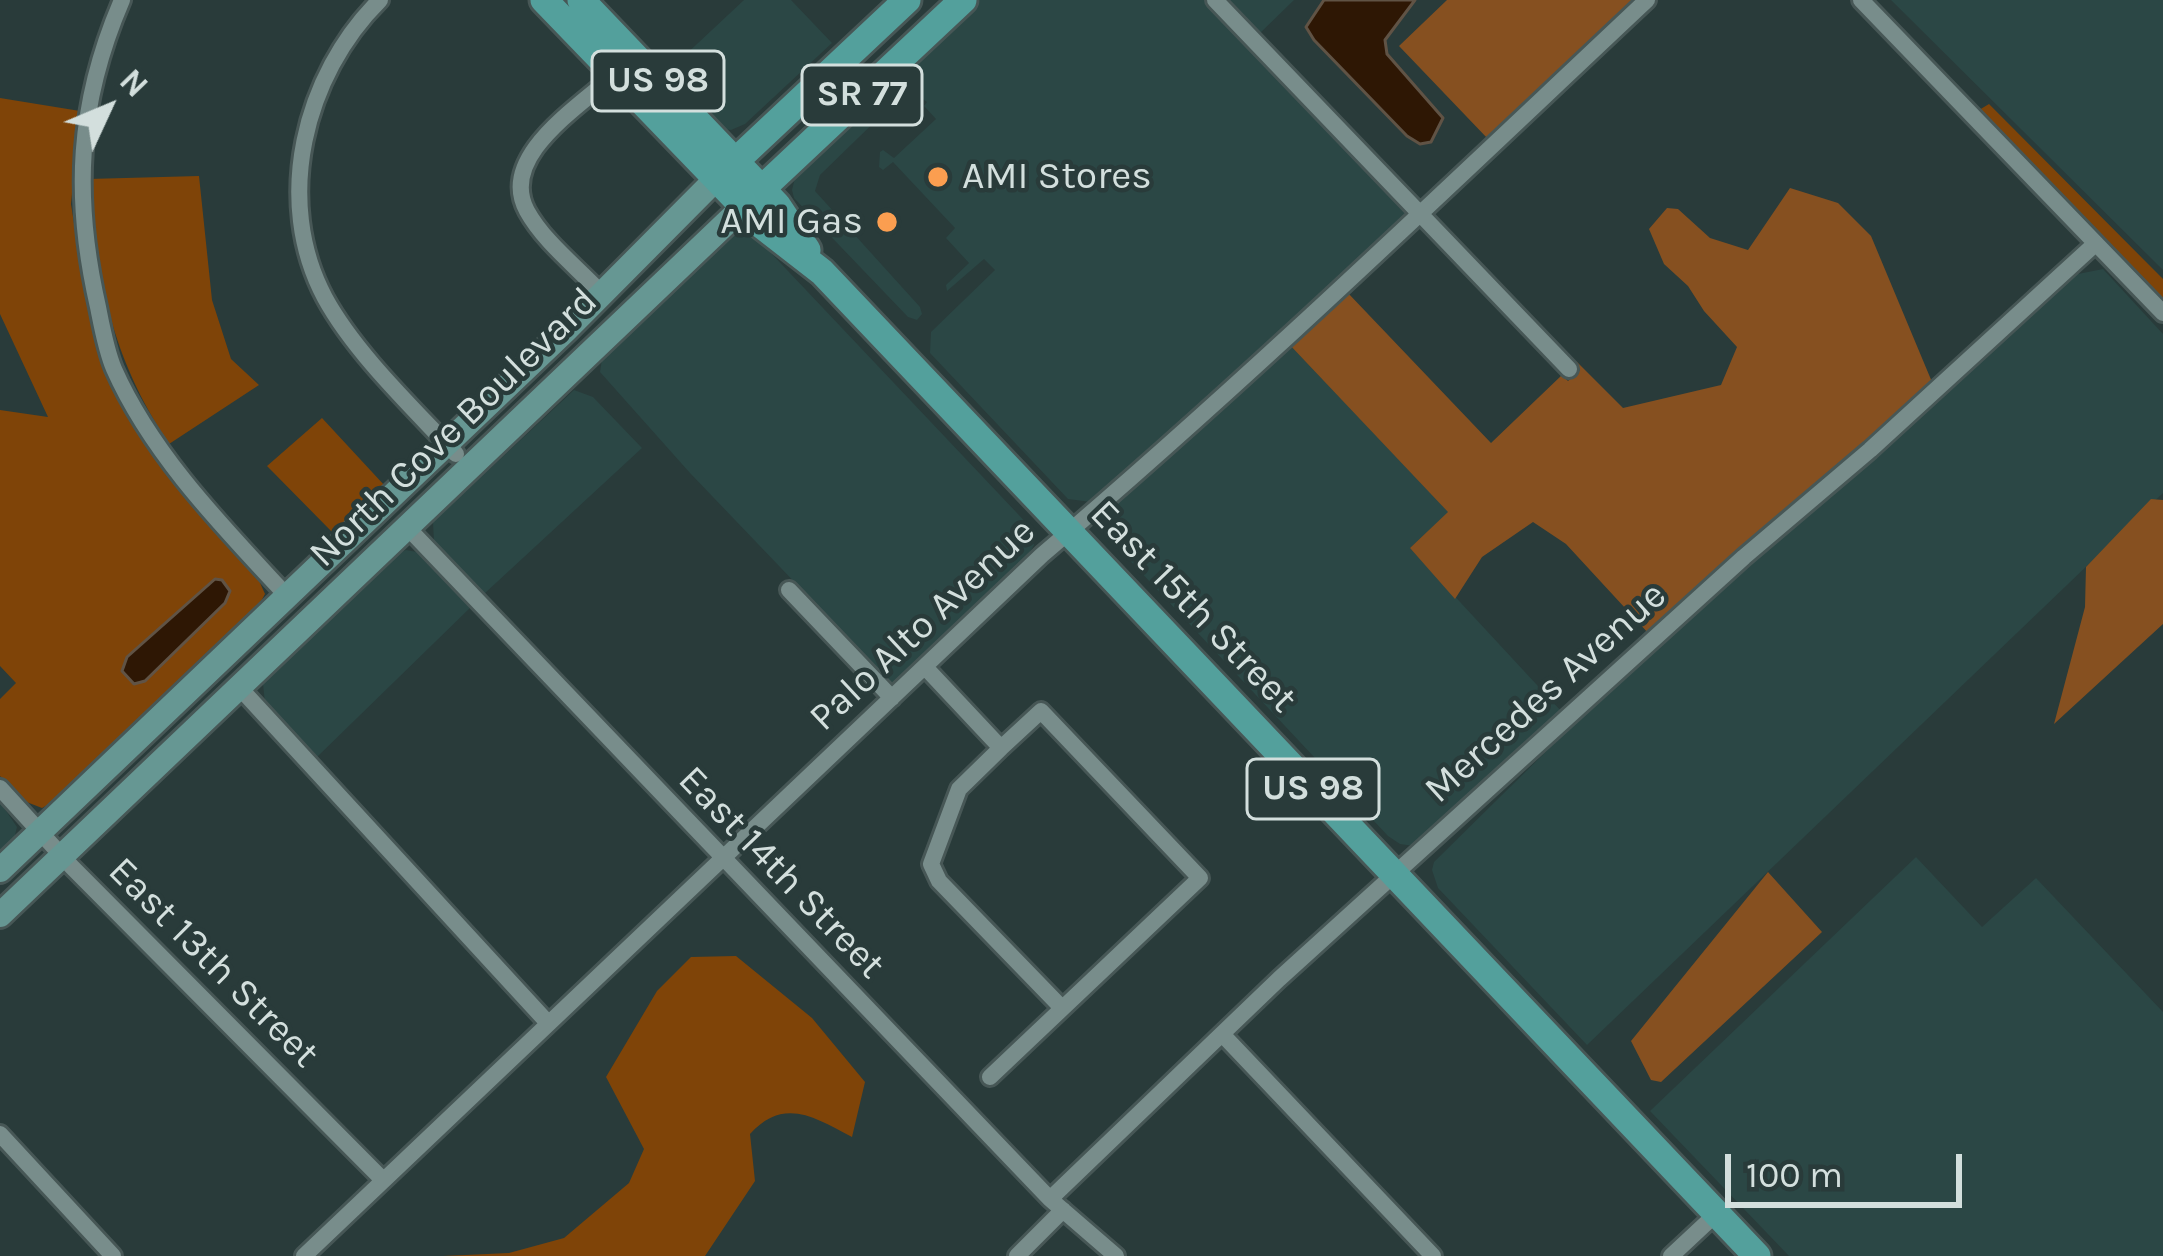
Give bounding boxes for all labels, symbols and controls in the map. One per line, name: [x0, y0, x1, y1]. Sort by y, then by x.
north arrow: [48, 48, 168, 168]
road number: US 98: [592, 51, 724, 111]
text: N: [112, 61, 156, 105]
road number: SR 77: [802, 65, 922, 125]
place label: AMI Stores: [962, 154, 1152, 200]
marker: AMI Stores: [925, 164, 951, 190]
place label: AMI Gas: [720, 199, 863, 245]
marker: AMI Gas: [874, 209, 900, 235]
street label: North Cove Boulevard: [300, 278, 608, 578]
street label: East 15th Street: [1080, 491, 1306, 723]
street label: Palo Alto Avenue: [800, 508, 1046, 742]
street label: Mercedes Avenue: [1416, 572, 1676, 814]
street label: East 14th Street: [668, 757, 894, 989]
road number: US 98: [1247, 759, 1379, 819]
street label: East 13th Street: [98, 848, 328, 1078]
scale bar: [1731, 1130, 1968, 1204]
text: 100 m: [1746, 1154, 1843, 1196]

